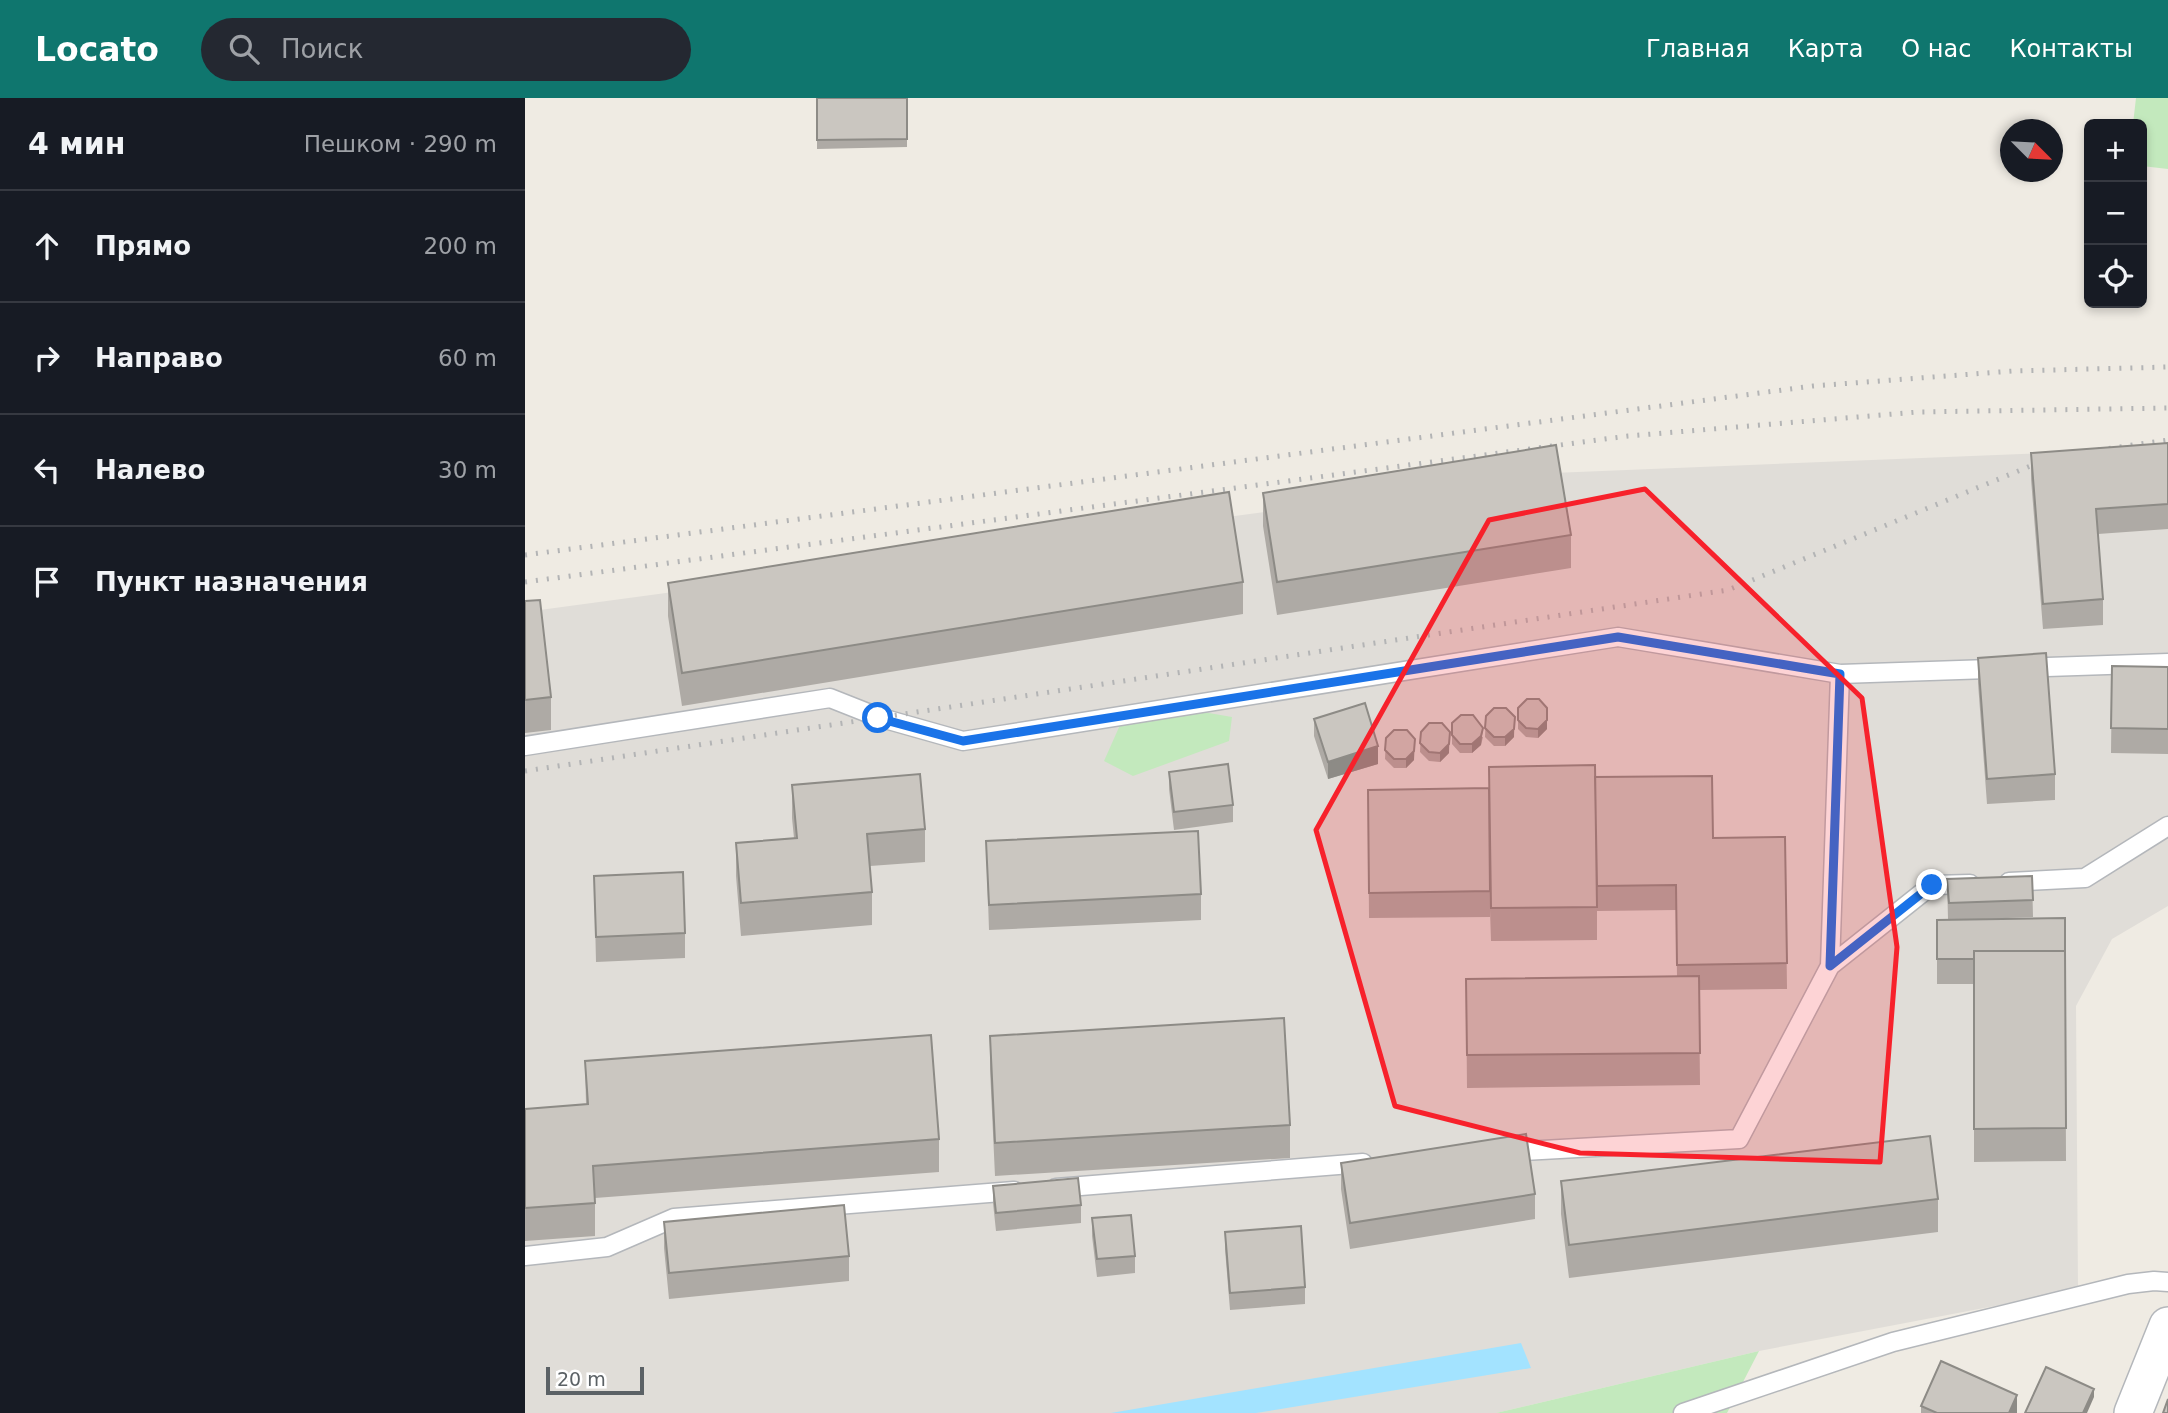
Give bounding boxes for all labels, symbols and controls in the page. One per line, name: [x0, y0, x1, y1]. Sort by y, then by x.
search box: [201, 18, 691, 81]
text: Locato: [35, 30, 159, 69]
icon: search: [225, 30, 263, 68]
text: Поиск: [281, 34, 363, 64]
text: Главная: [1646, 35, 1750, 63]
text: Карта: [1788, 35, 1863, 63]
text: О нас: [1901, 35, 1971, 63]
text: Контакты: [2009, 35, 2133, 63]
north arrow: [2000, 119, 2063, 182]
map controls: [2084, 119, 2147, 308]
button: +: [2084, 119, 2147, 182]
text: 4 мин: [28, 126, 126, 161]
text: Пешком · 290 m: [304, 131, 497, 157]
button: −: [2084, 182, 2147, 245]
icon: ahead: [28, 227, 66, 265]
text: Прямо: [95, 231, 191, 261]
text: 200 m: [423, 233, 497, 259]
button: locate: [2084, 245, 2147, 308]
icon: right: [28, 339, 66, 377]
text: Направо: [95, 343, 223, 373]
text: 60 m: [438, 345, 497, 371]
icon: left: [28, 451, 66, 489]
text: Налево: [95, 455, 205, 485]
text: 30 m: [438, 457, 497, 483]
icon: arrive: [28, 563, 66, 601]
text: Пункт назначения: [95, 567, 368, 597]
route start: [862, 702, 893, 733]
route end: [1916, 869, 1947, 900]
scale bar: [546, 1364, 644, 1396]
text: 20 m: [557, 1368, 606, 1390]

